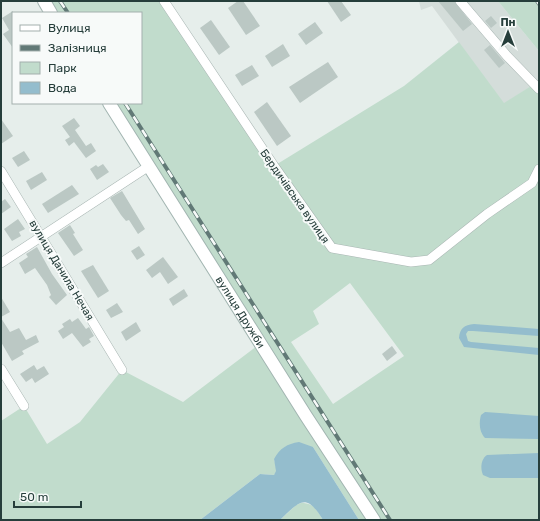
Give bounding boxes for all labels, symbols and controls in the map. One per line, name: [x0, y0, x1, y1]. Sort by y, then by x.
legend: [12, 12, 142, 104]
north arrow: [488, 12, 528, 52]
text: Пн: [500, 16, 516, 29]
text: Вулиця: [48, 21, 90, 35]
text: Залізниця: [48, 41, 107, 55]
text: Парк: [48, 61, 77, 75]
text: Вода: [48, 81, 77, 95]
street label: Бердичівська вулиця: [257, 147, 332, 246]
street label: вулиця Данила Нечая: [26, 218, 97, 323]
street label: вулиця Дружби: [213, 274, 268, 351]
scale bar: [14, 483, 81, 509]
text: 50 m: [20, 490, 48, 504]

